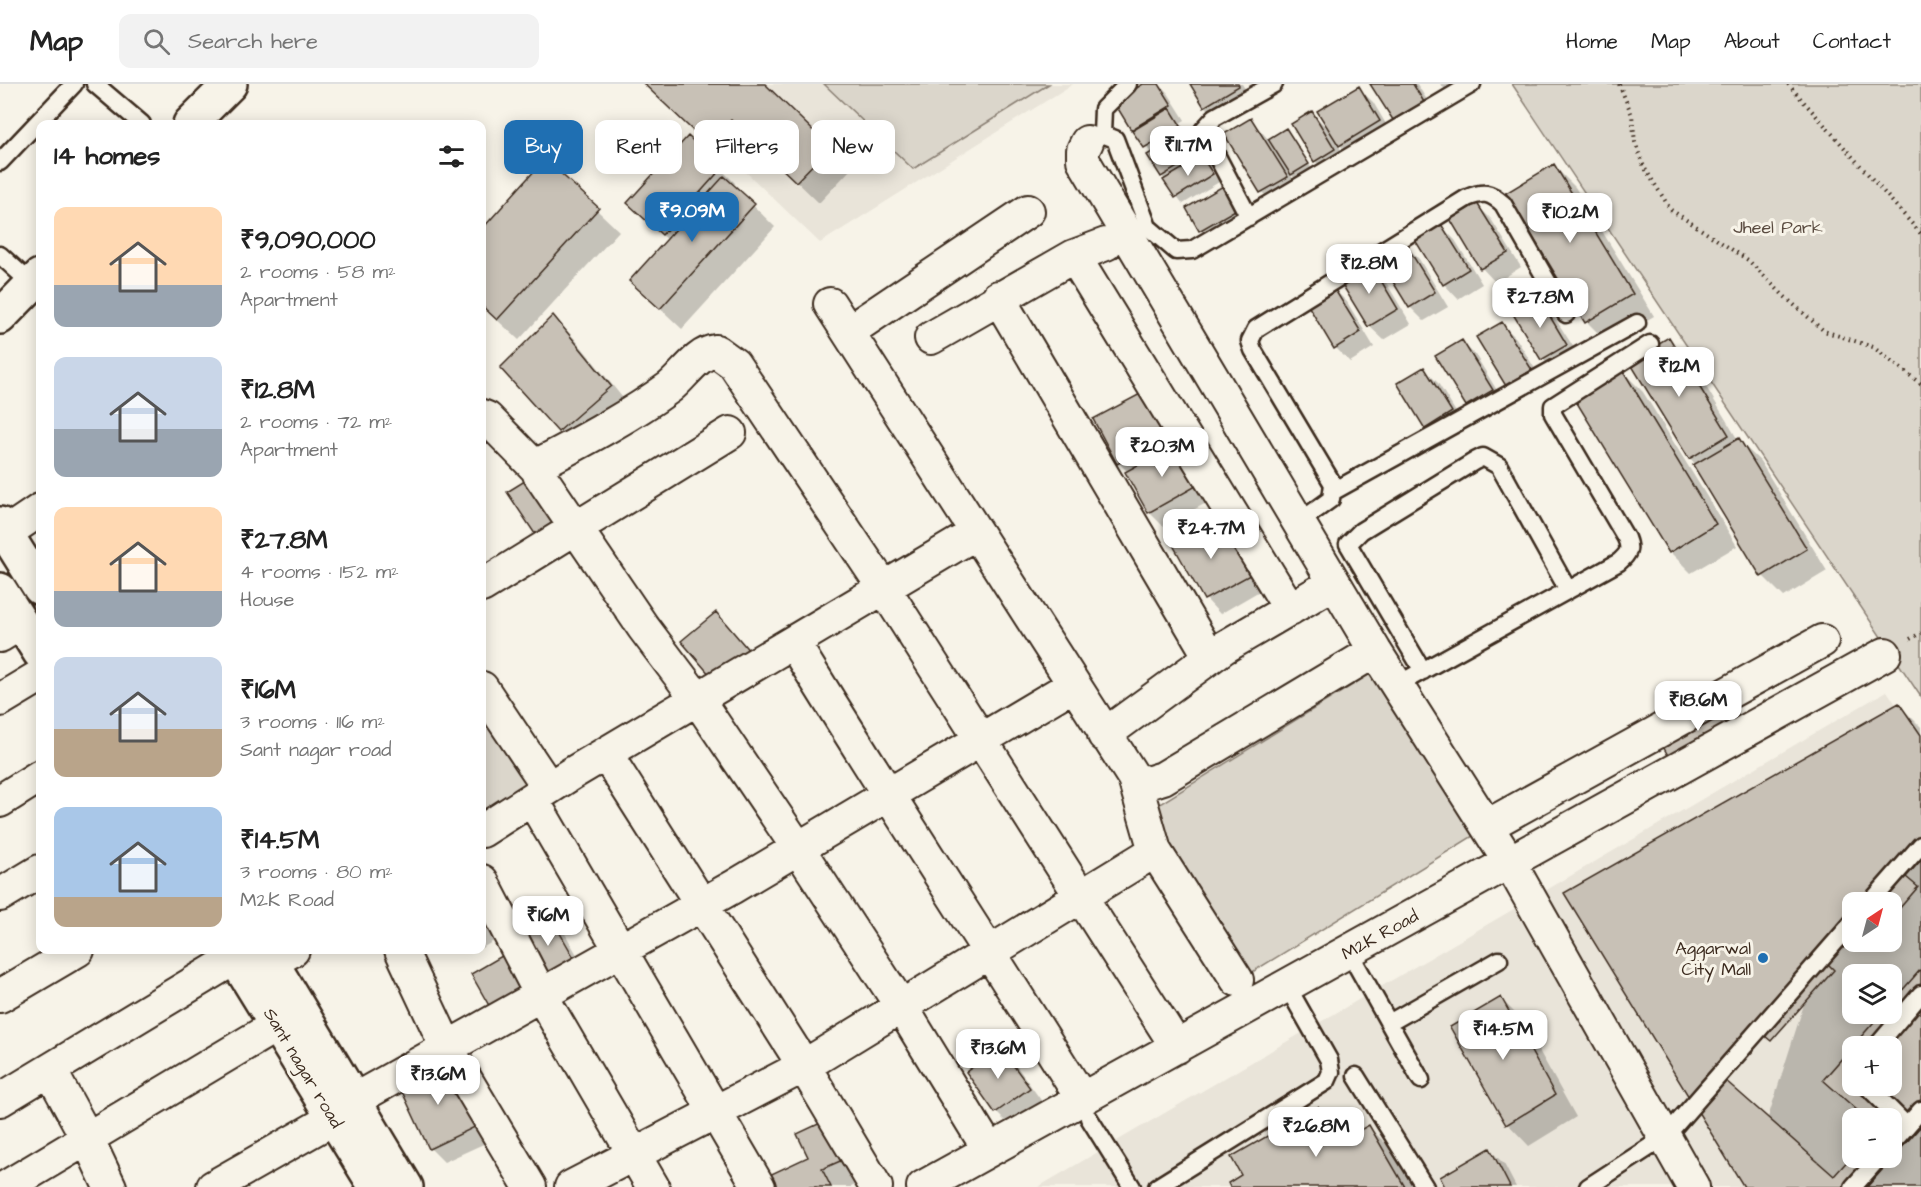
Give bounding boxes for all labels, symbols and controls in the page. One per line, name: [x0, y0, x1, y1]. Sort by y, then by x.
search box: [119, 14, 539, 68]
text: Map: [30, 22, 83, 61]
icon: search: [140, 25, 173, 58]
text: Search here: [188, 26, 318, 57]
text: Home: [1566, 27, 1618, 56]
text: Map: [1651, 27, 1691, 56]
text: About: [1724, 27, 1780, 56]
text: Contact: [1813, 27, 1891, 56]
chip: Buy: [504, 120, 583, 174]
chip: Rent: [595, 120, 682, 174]
chip: Filters: [694, 120, 799, 174]
chip: New: [811, 120, 895, 174]
pin: ₹11.7M: [1139, 126, 1237, 177]
text: ₹11.7M: [1164, 131, 1212, 159]
text: 14 homes: [54, 138, 160, 174]
icon: filters: [435, 140, 468, 173]
pin: ₹9.09M: [643, 192, 741, 243]
pin: ₹10.2M: [1521, 193, 1619, 244]
text: ₹9.09M: [659, 197, 725, 225]
text: ₹10.2M: [1541, 198, 1599, 226]
park label: Jheel Park: [1733, 215, 1823, 240]
text: ₹9,090,000: [240, 222, 376, 258]
icon: home: [102, 231, 174, 303]
pin: ₹12.8M: [1320, 244, 1418, 295]
text: ₹12.8M: [1340, 249, 1398, 277]
text: 2 rooms · 58 m²: [240, 258, 396, 286]
pin: ₹27.8M: [1491, 278, 1589, 329]
text: ₹27.8M: [1506, 283, 1574, 311]
text: Apartment: [240, 286, 338, 314]
pin: ₹12M: [1643, 347, 1715, 398]
text: ₹12M: [1658, 352, 1700, 380]
text: ₹12.8M: [240, 372, 315, 408]
icon: home: [102, 381, 174, 453]
text: 2 rooms · 72 m²: [240, 408, 392, 436]
pin: ₹20.3M: [1113, 427, 1211, 478]
text: ₹20.3M: [1129, 432, 1195, 460]
text: Apartment: [240, 436, 338, 464]
pin: ₹24.7M: [1162, 509, 1260, 560]
text: ₹24.7M: [1177, 514, 1245, 542]
text: ₹27.8M: [240, 522, 328, 558]
icon: home: [102, 531, 174, 603]
text: 4 rooms · 152 m²: [240, 558, 399, 586]
text: House: [240, 586, 294, 614]
text: ₹16M: [240, 672, 296, 708]
icon: home: [102, 681, 174, 753]
pin: ₹18.6M: [1649, 681, 1747, 732]
text: ₹18.6M: [1669, 686, 1727, 714]
text: 3 rooms · 116 m²: [240, 708, 385, 736]
text: Sant nagar road: [240, 736, 392, 764]
text: ₹14.5M: [240, 822, 319, 858]
icon: home: [102, 831, 174, 903]
text: 3 rooms · 80 m²: [240, 858, 393, 886]
text: M2K Road: [240, 886, 334, 914]
north arrow: [1842, 892, 1902, 952]
map controls: [1842, 892, 1902, 1168]
pin: ₹16M: [512, 896, 584, 947]
text: ₹16M: [526, 901, 570, 929]
street label: M2K Road: [1337, 904, 1423, 966]
place label: Aggarwal City Mall: [1675, 936, 1751, 983]
marker: Aggarwal City Mall: [1756, 951, 1770, 965]
button: layers: [1842, 964, 1902, 1024]
street label: Sant nagar road: [256, 1003, 349, 1133]
pin: ₹14.5M: [1454, 1010, 1552, 1061]
text: ₹14.5M: [1472, 1015, 1534, 1043]
pin: ₹13.6M: [949, 1029, 1047, 1080]
text: ₹13.6M: [970, 1034, 1026, 1062]
button: +: [1842, 1036, 1902, 1096]
pin: ₹13.6M: [389, 1055, 487, 1106]
text: ₹13.6M: [410, 1060, 466, 1088]
pin: ₹26.8M: [1267, 1107, 1365, 1158]
button: −: [1842, 1108, 1902, 1168]
text: ₹26.8M: [1282, 1112, 1350, 1140]

